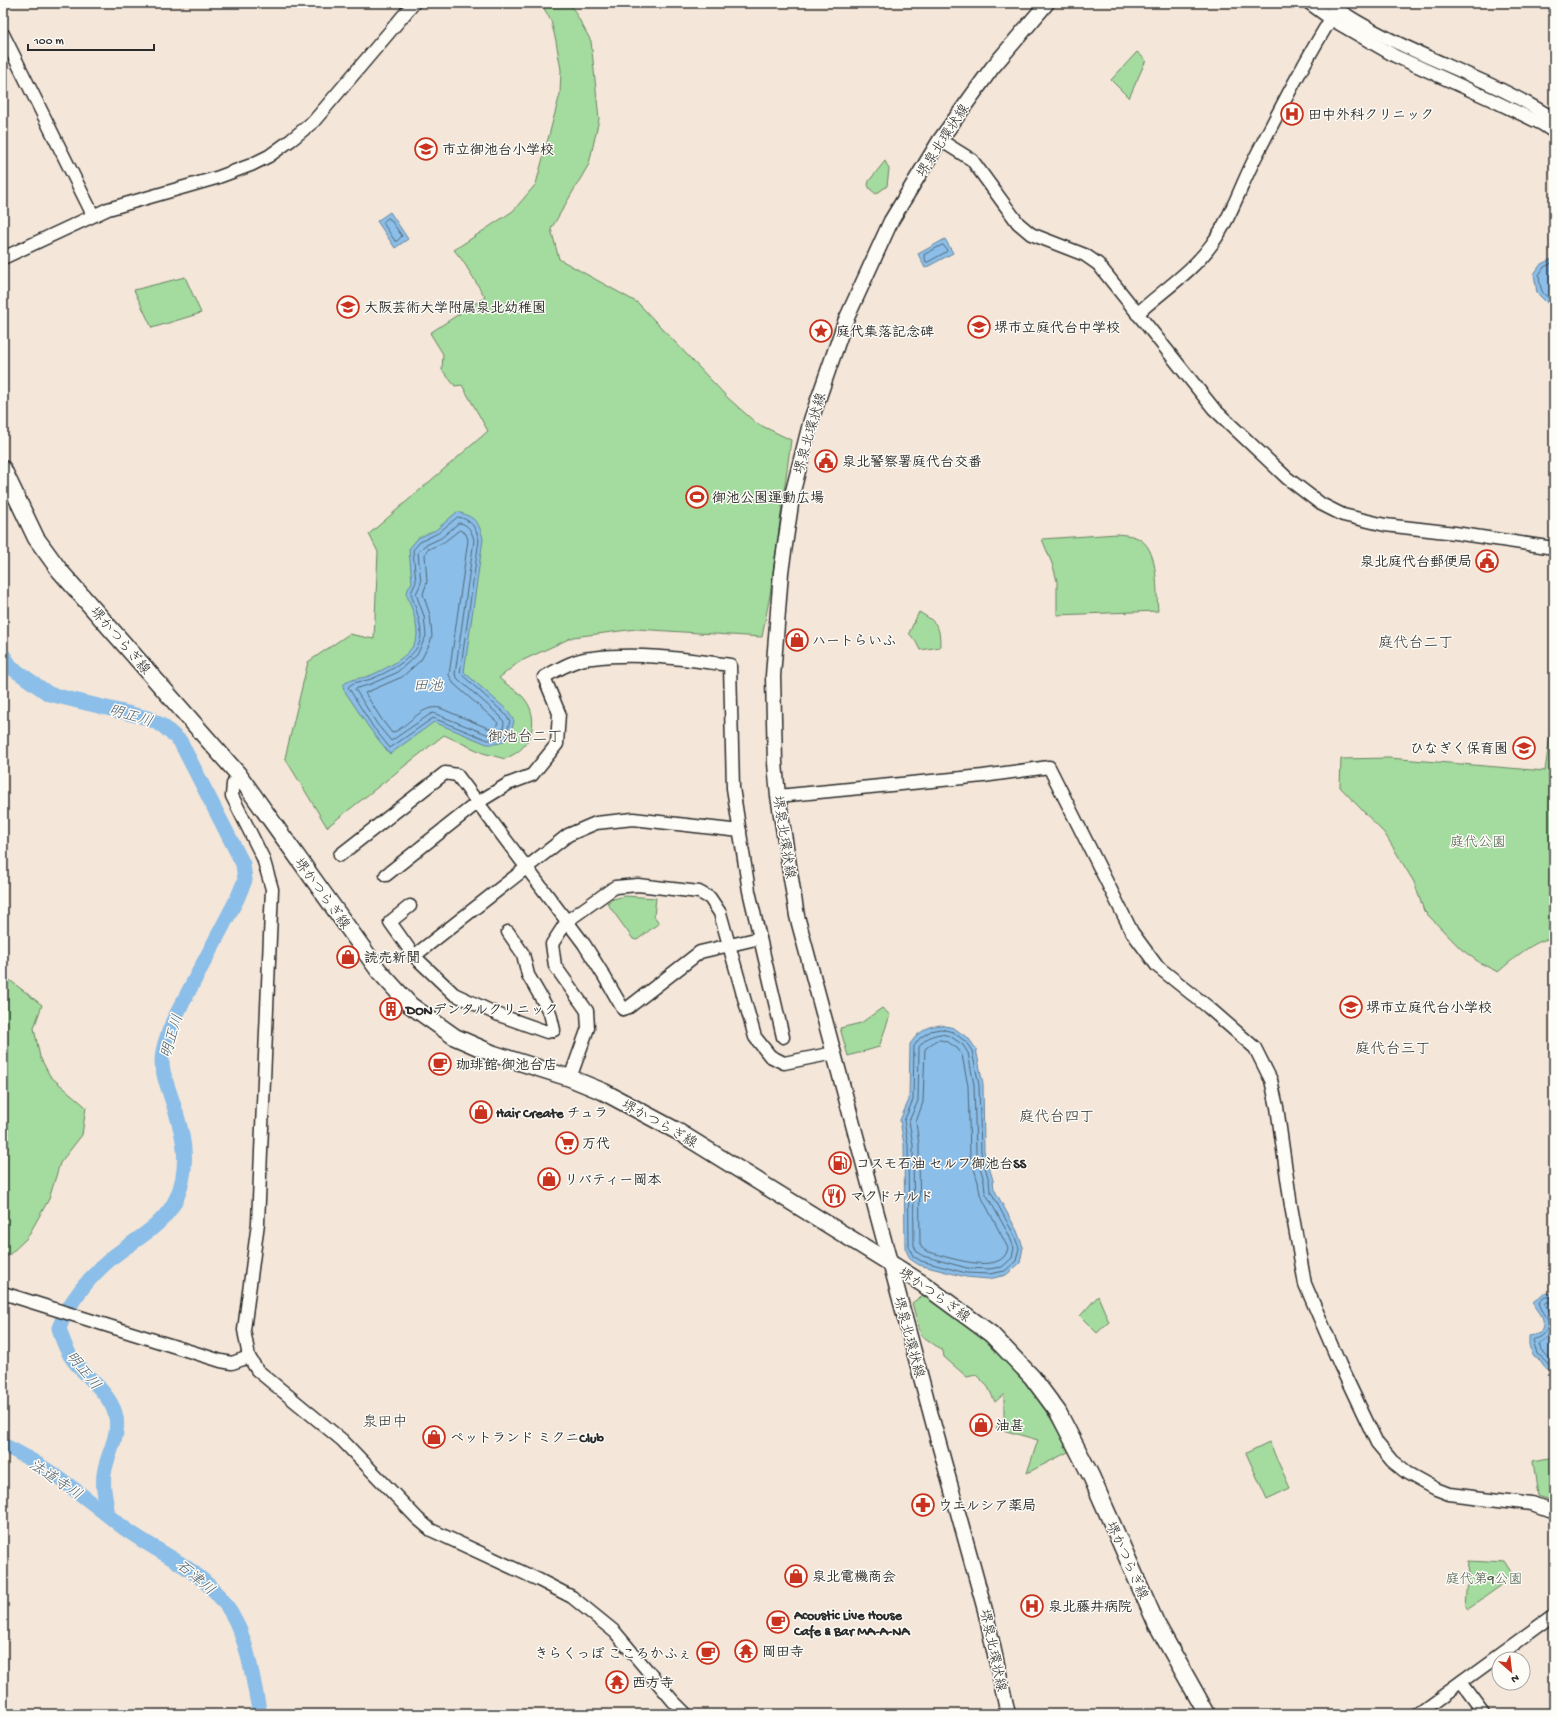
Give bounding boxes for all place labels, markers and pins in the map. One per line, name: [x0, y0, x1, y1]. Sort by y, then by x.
hospital icon: 田中外科クリニック: [1279, 101, 1305, 127]
place label: 田中外科クリニック: [1308, 108, 1434, 125]
school or university icon: 市立御池台小学校: [413, 136, 439, 162]
place label: 市立御池台小学校: [442, 143, 554, 160]
school or university icon: 大阪芸術大学附属泉北幼稚園: [335, 294, 361, 320]
place label: 大阪芸術大学附属泉北幼稚園: [364, 300, 546, 318]
school or university icon: 堺市立庭代台中学校: [966, 314, 992, 340]
place icon: 庭代集落記念碑: [808, 318, 834, 344]
place label: 堺市立庭代台中学校: [994, 320, 1120, 338]
place label: 庭代集落記念碑: [836, 324, 934, 342]
public building icon: 泉北警察署庭代台交番: [813, 448, 839, 474]
place label: 泉北警察署庭代台交番: [842, 454, 982, 472]
sports icon: 御池公園運動広場: [684, 484, 710, 510]
place label: 御池公園運動広場: [712, 490, 824, 508]
public building icon: 泉北庭代台郵便局: [1474, 548, 1500, 574]
place label: 泉北庭代台郵便局: [1360, 554, 1472, 572]
shop icon: ハートらいふ: [784, 627, 810, 653]
place label: ハートらいふ: [812, 634, 896, 651]
school or university icon: ひなぎく保育園: [1511, 735, 1537, 761]
place label: ひなぎく保育園: [1410, 741, 1508, 759]
shop icon: 読売新聞: [335, 944, 361, 970]
place label: 読売新聞: [364, 950, 420, 968]
school or university icon: 堺市立庭代台小学校: [1338, 994, 1364, 1020]
building icon: DONデンタルクリニック: [378, 996, 404, 1022]
place label: 堺市立庭代台小学校: [1366, 1000, 1492, 1018]
place label: DONデンタルクリニック: [404, 1003, 558, 1020]
cafe icon: 珈琲館 御池台店: [427, 1051, 453, 1077]
place label: 珈琲館 御池台店: [456, 1057, 557, 1075]
shop icon: Hair Create チュラ: [468, 1099, 494, 1125]
place label: Hair Create チュラ: [496, 1106, 608, 1123]
supermarket icon: 万代: [554, 1130, 580, 1156]
place label: 万代: [582, 1137, 610, 1154]
fuel station icon: コスモ石油 セルフ御池台SS: [827, 1150, 853, 1176]
place label: コスモ石油 セルフ御池台SS: [856, 1157, 1027, 1174]
shop icon: リバティー岡本: [536, 1166, 562, 1192]
place label: リバティー岡本: [564, 1173, 661, 1190]
restaurant icon: マクドナルド: [821, 1183, 847, 1209]
place label: マクドナルド: [850, 1190, 933, 1207]
shop icon: 油甚: [968, 1412, 994, 1438]
place label: 油甚: [996, 1419, 1024, 1436]
shop icon: ペットランド ミクニClub: [421, 1424, 447, 1450]
place label: ペットランド ミクニClub: [450, 1431, 605, 1448]
pharmacy icon: ウエルシア薬局: [910, 1492, 936, 1518]
place label: ウエルシア薬局: [938, 1498, 1036, 1516]
shop icon: 泉北電機商会: [783, 1563, 809, 1589]
place label: 泉北電機商会: [812, 1569, 896, 1587]
hospital icon: 泉北藤井病院: [1019, 1593, 1045, 1619]
place label: 泉北藤井病院: [1048, 1599, 1132, 1617]
place label: Acoustic Live House Cafe & Bar MA-A-NA: [793, 1608, 911, 1641]
cafe icon: Acoustic Live House Cafe & Bar MA-A-NA: [765, 1609, 791, 1635]
temple icon: 岡田寺: [733, 1638, 759, 1664]
cafe icon: きらくっぽ こころかふぇ: [695, 1640, 721, 1666]
place label: 岡田寺: [762, 1645, 804, 1662]
place label: きらくっぽ こころかふぇ: [534, 1647, 692, 1664]
temple icon: 西方寺: [604, 1669, 630, 1695]
place label: 西方寺: [632, 1676, 674, 1693]

